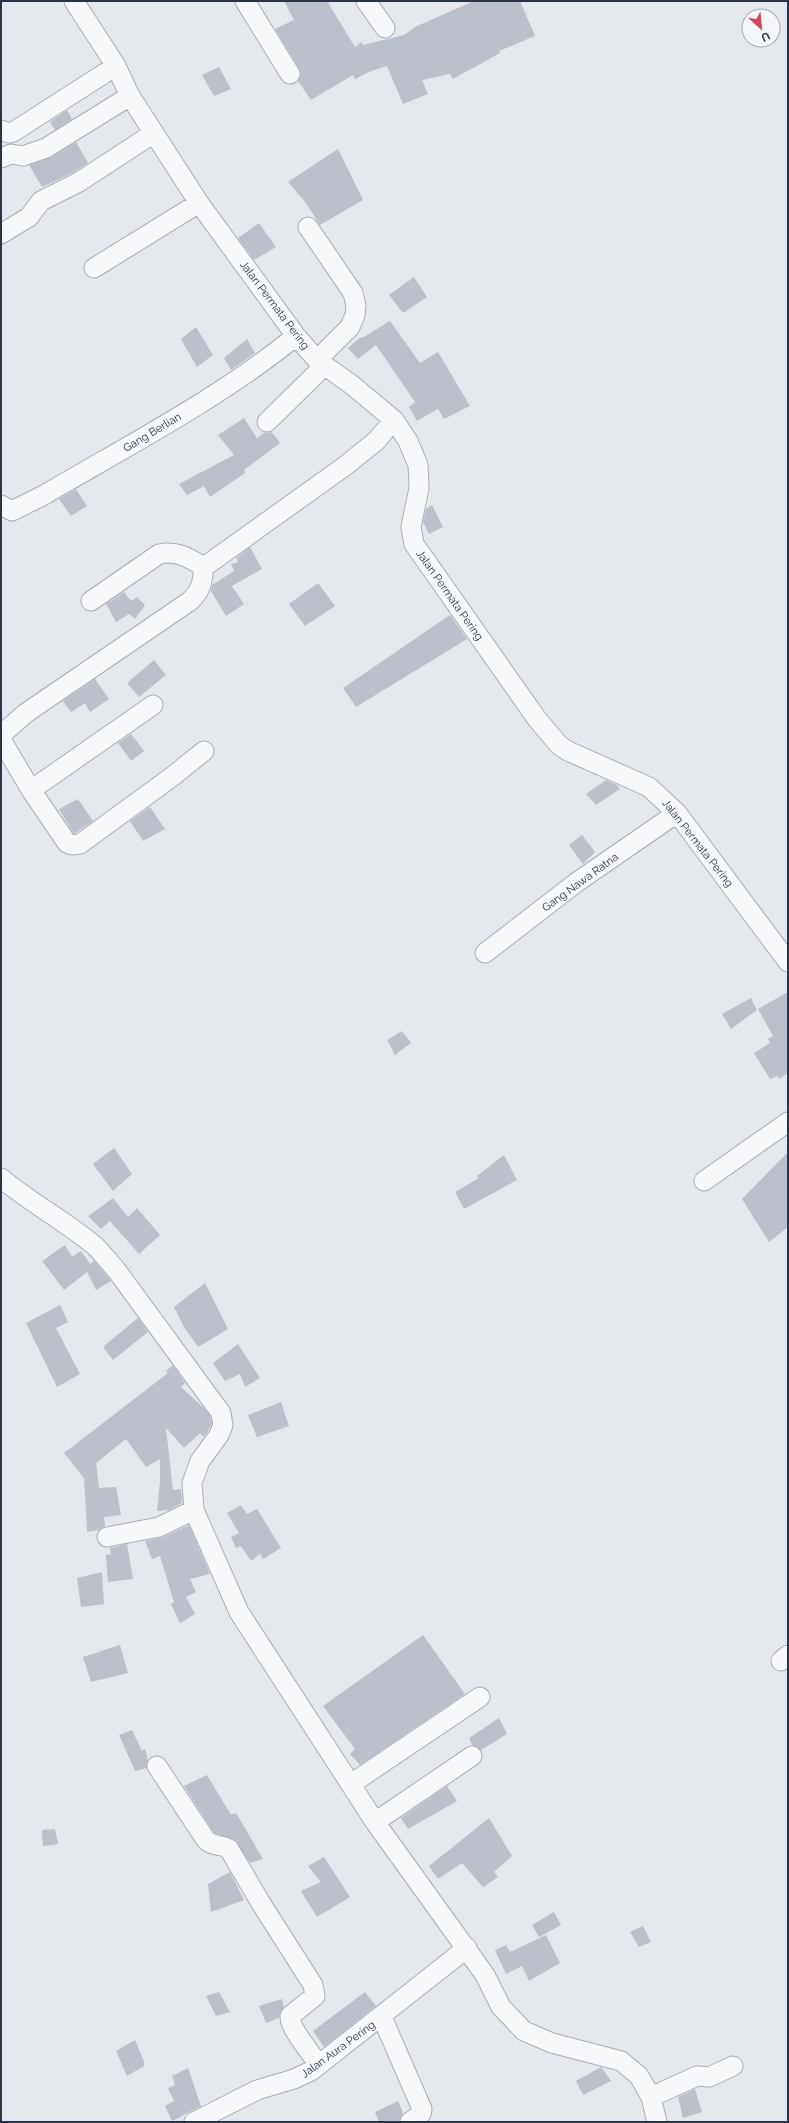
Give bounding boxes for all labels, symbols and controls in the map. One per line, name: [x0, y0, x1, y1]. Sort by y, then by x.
north arrow: [741, 8, 781, 48]
text: U: [759, 29, 772, 44]
street label: Jalan Permata Pering: [237, 258, 312, 352]
street label: Gang Berlian: [121, 410, 184, 455]
street label: Jalan Permata Pering: [413, 547, 486, 643]
street label: Jalan Permata Pering: [659, 797, 736, 890]
street label: Gang Nawa Ratna: [540, 850, 621, 914]
street label: Jalan Aura Pering: [299, 2018, 378, 2081]

